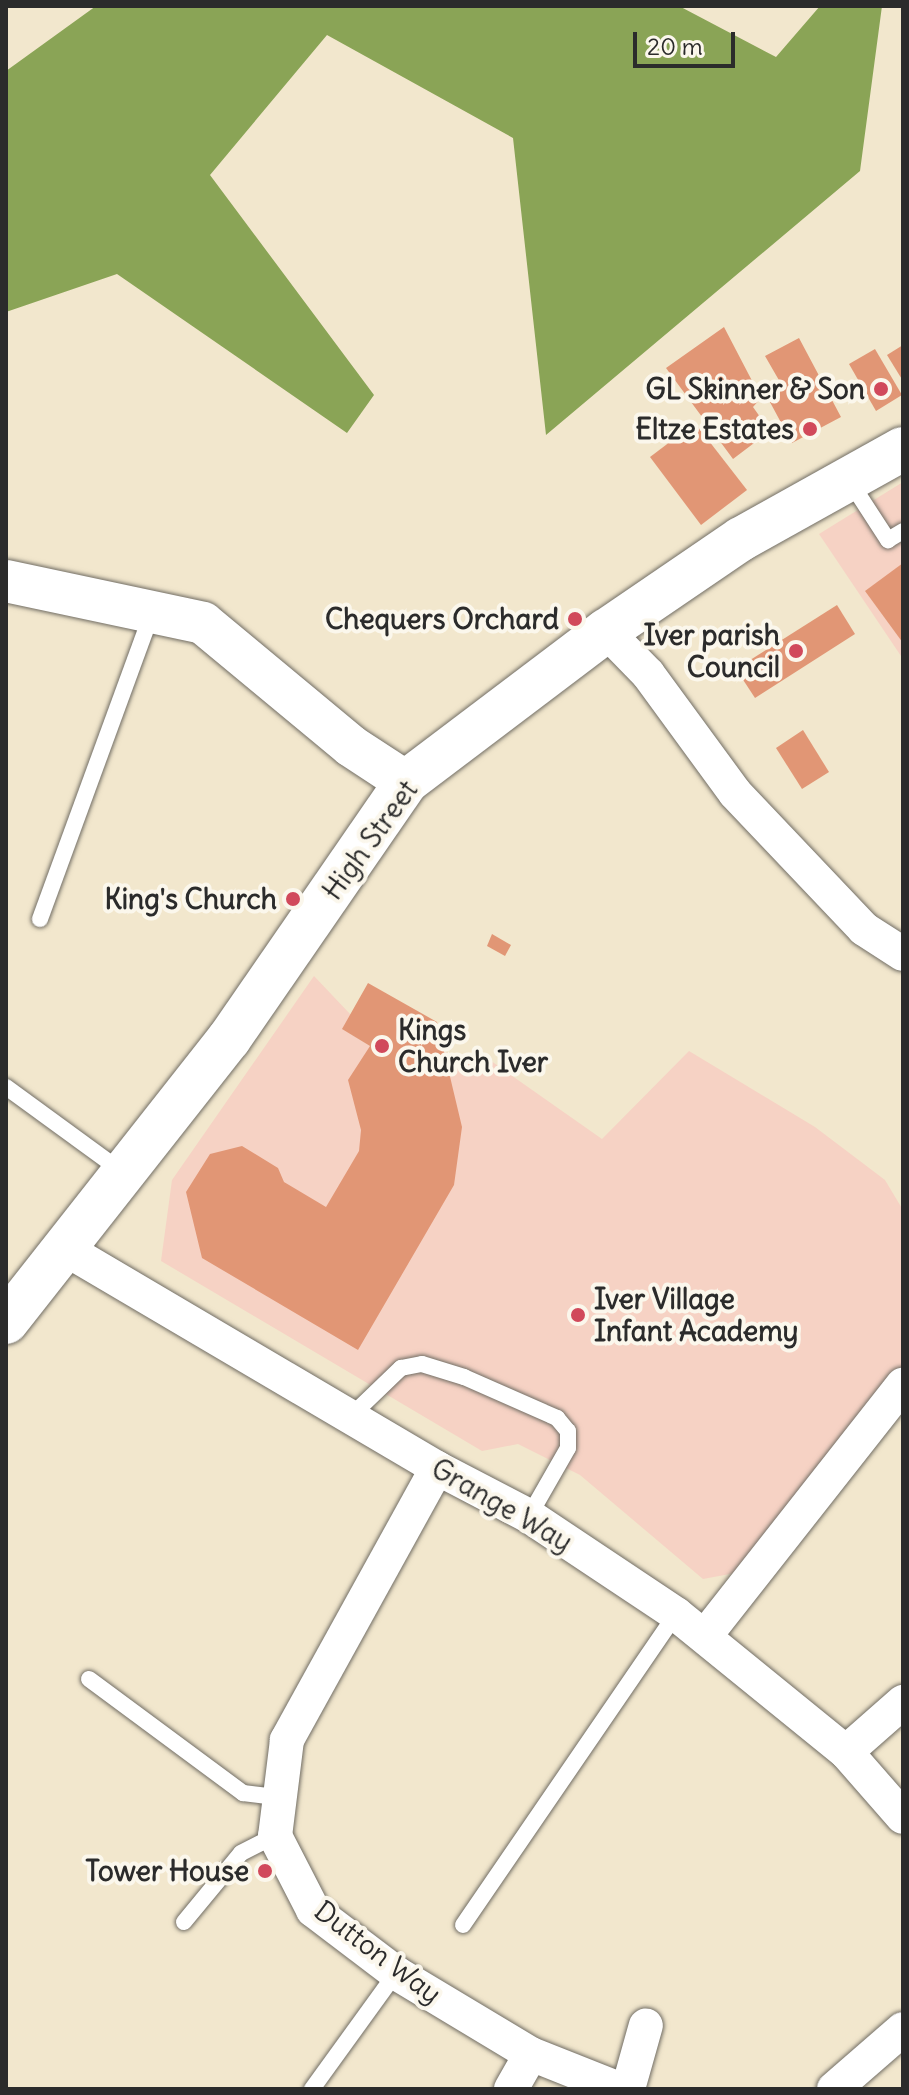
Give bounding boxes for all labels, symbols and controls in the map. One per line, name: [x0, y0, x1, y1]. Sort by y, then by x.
scale bar: [637, 16, 739, 66]
text: 20 m: [647, 31, 703, 61]
place label: GL Skinner & Son: [646, 372, 865, 406]
marker: GL Skinner & Son: [872, 380, 890, 398]
place label: Eltze Estates: [636, 412, 794, 446]
marker: Eltze Estates: [801, 420, 819, 438]
place label: Chequers Orchard: [325, 602, 559, 636]
marker: Chequers Orchard: [566, 610, 584, 628]
place label: Iver parish Council: [644, 618, 780, 684]
marker: Iver parish Council: [787, 642, 805, 660]
street label: High Street: [315, 774, 425, 906]
place label: King's Church: [104, 882, 277, 916]
marker: King's Church: [284, 890, 302, 908]
place label: Kings Church Iver: [398, 1013, 548, 1079]
marker: Kings Church Iver: [373, 1037, 391, 1055]
place label: Iver Village Infant Academy: [594, 1282, 799, 1348]
marker: Iver Village Infant Academy: [569, 1306, 587, 1324]
street label: Grange Way: [426, 1451, 578, 1559]
place label: Tower House: [85, 1854, 249, 1888]
marker: Tower House: [256, 1862, 274, 1880]
street label: Dutton Way: [308, 1893, 448, 2011]

